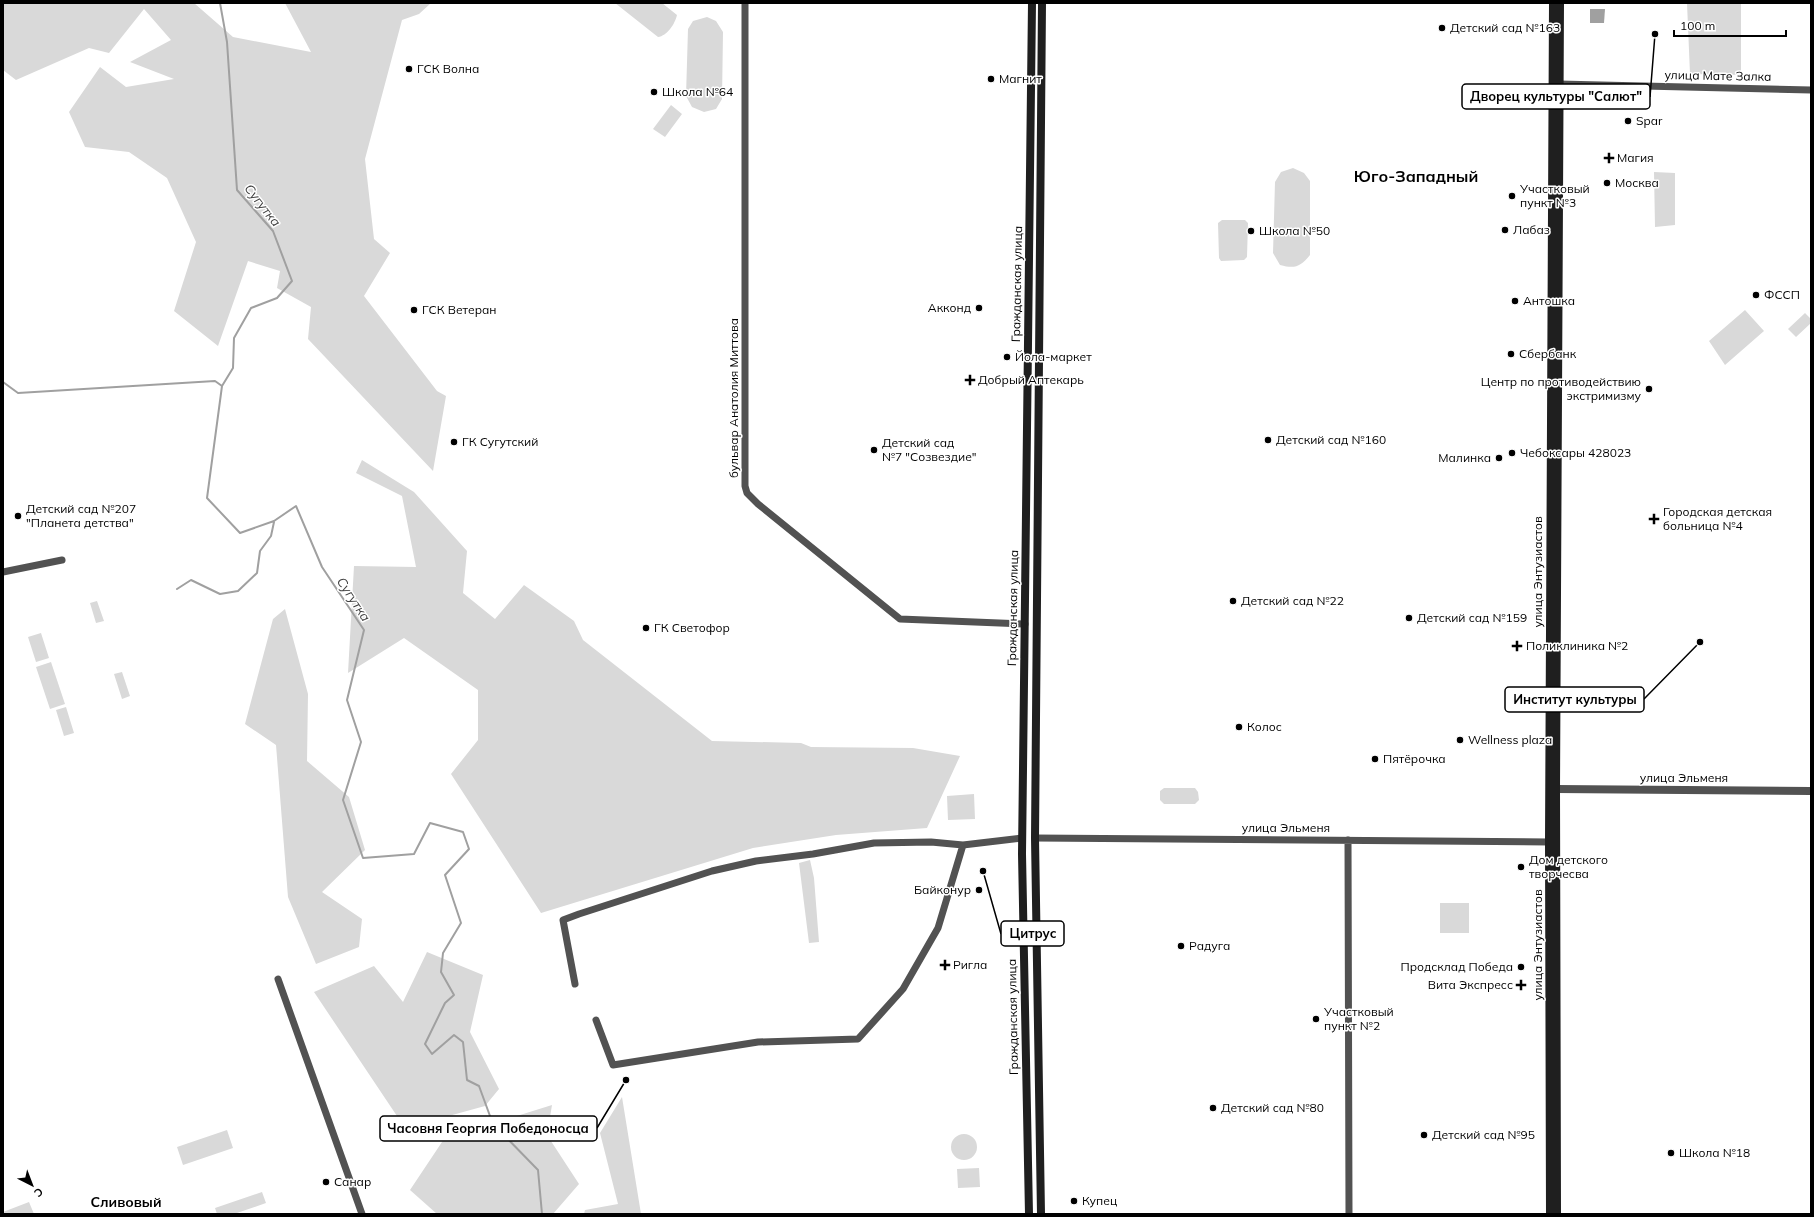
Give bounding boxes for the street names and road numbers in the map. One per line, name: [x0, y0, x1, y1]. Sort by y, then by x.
street label: улица Мате Залка: [1664, 67, 1772, 84]
street label: Гражданская улица: [1008, 226, 1025, 342]
street label: бульвар Анатолия Миттова: [726, 318, 741, 478]
street label: улица Энтузиастов: [1530, 516, 1545, 628]
street label: Гражданская улица: [1004, 550, 1021, 666]
street label: улица Эльменя: [1640, 770, 1728, 785]
street label: улица Эльменя: [1242, 820, 1330, 835]
street label: улица Энтузиастов: [1530, 889, 1545, 1001]
street label: Гражданская улица: [1004, 959, 1021, 1075]

